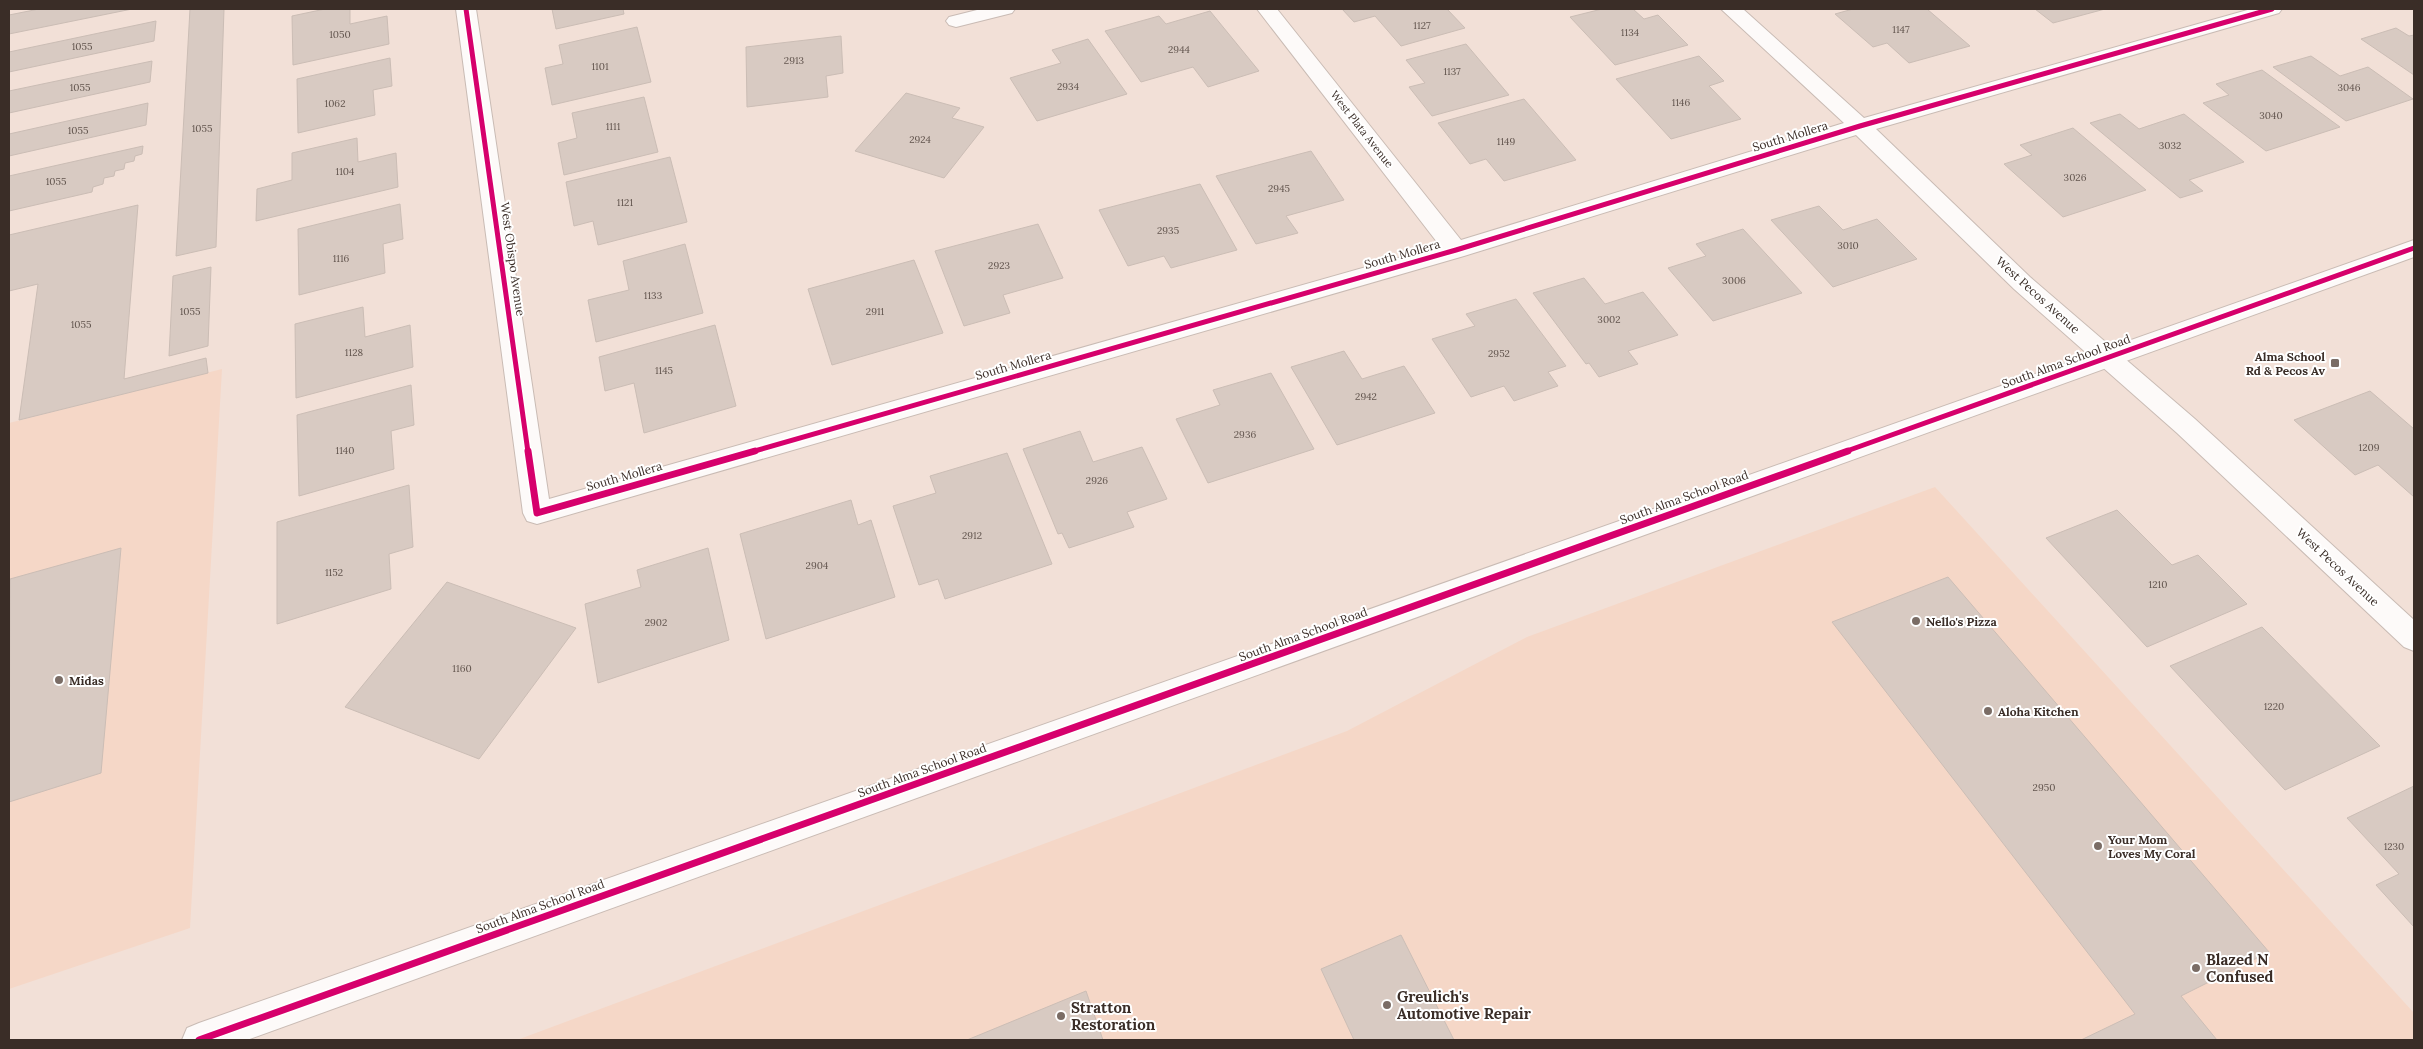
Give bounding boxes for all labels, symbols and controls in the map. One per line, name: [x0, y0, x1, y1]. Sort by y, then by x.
house number: 1127: [1413, 19, 1431, 32]
house number: 1147: [1892, 23, 1910, 36]
house number: 1134: [1621, 26, 1640, 39]
house number: 1050: [329, 28, 351, 41]
house number: 1055: [72, 40, 92, 53]
house number: 2944: [1168, 43, 1191, 56]
house number: 2913: [784, 54, 805, 67]
house number: 1101: [591, 60, 609, 73]
house number: 1137: [1443, 65, 1461, 78]
house number: 2934: [1057, 80, 1080, 93]
house number: 1055: [70, 81, 90, 94]
house number: 3046: [2338, 81, 2361, 94]
street label: West Plata Avenue: [1328, 88, 1396, 170]
house number: 1146: [1672, 96, 1690, 109]
house number: 1062: [325, 97, 346, 110]
house number: 3040: [2259, 109, 2283, 122]
street label: South Mollera: [1750, 117, 1830, 155]
house number: 1111: [606, 120, 621, 133]
house number: 1055: [192, 122, 212, 135]
house number: 1055: [68, 124, 88, 137]
house number: 2924: [909, 133, 931, 146]
house number: 1149: [1497, 135, 1515, 148]
house number: 3032: [2159, 139, 2181, 152]
house number: 1104: [336, 165, 355, 178]
house number: 3026: [2064, 171, 2087, 184]
house number: 1055: [46, 175, 66, 188]
house number: 2945: [1268, 182, 1290, 195]
house number: 1121: [617, 196, 634, 209]
street label: West Obispo Avenue: [498, 201, 528, 317]
house number: 2935: [1157, 224, 1179, 237]
street label: South Mollera: [1362, 236, 1442, 272]
house number: 3010: [1837, 239, 1859, 252]
house number: 1116: [333, 252, 350, 265]
street label: West Pecos Avenue: [1993, 253, 2083, 337]
house number: 2923: [988, 259, 1010, 272]
house number: 3006: [1722, 274, 1746, 287]
house number: 1133: [644, 289, 663, 302]
house number: 1055: [180, 305, 200, 318]
house number: 2911: [866, 305, 885, 318]
house number: 3002: [1597, 313, 1621, 326]
house number: 1055: [71, 318, 91, 331]
street label: South Alma School Road: [2000, 331, 2132, 391]
house number: 1128: [345, 346, 364, 359]
street label: South Mollera: [973, 347, 1053, 383]
house number: 2952: [1488, 347, 1510, 360]
place label: Alma School Rd & Pecos Av: [2246, 349, 2326, 378]
marker: Alma School Rd & Pecos Av: [2329, 357, 2341, 369]
house number: 1145: [655, 364, 673, 377]
house number: 2942: [1355, 390, 1377, 403]
house number: 2936: [1234, 428, 1256, 441]
house number: 1209: [2359, 441, 2380, 454]
house number: 1140: [336, 444, 354, 457]
street label: South Mollera: [584, 458, 664, 494]
street label: South Alma School Road: [1618, 467, 1750, 527]
house number: 2926: [1086, 474, 1108, 487]
street label: West Pecos Avenue: [2293, 525, 2383, 610]
house number: 2912: [962, 529, 982, 542]
house number: 2904: [806, 559, 829, 572]
house number: 1152: [325, 566, 343, 579]
house number: 1210: [2149, 578, 2167, 591]
street label: South Alma School Road: [1237, 604, 1369, 664]
place label: Nello's Pizza: [1926, 614, 1997, 629]
marker: Nello's Pizza: [1910, 615, 1922, 627]
house number: 2902: [645, 616, 667, 629]
house number: 1160: [452, 662, 472, 675]
place label: Midas: [69, 673, 104, 688]
marker: Midas: [53, 674, 65, 686]
house number: 1220: [2264, 700, 2284, 713]
place label: Aloha Kitchen: [1998, 704, 2079, 719]
marker: Aloha Kitchen: [1982, 705, 1994, 717]
street label: South Alma School Road: [856, 740, 988, 800]
house number: 2950: [2033, 781, 2055, 794]
place label: Your Mom Loves My Coral: [2108, 832, 2196, 861]
marker: Your Mom Loves My Coral: [2092, 840, 2104, 852]
house number: 1230: [2384, 840, 2404, 853]
street label: South Alma School Road: [474, 876, 606, 936]
place label: Blazed N Confused: [2206, 950, 2274, 986]
marker: Blazed N Confused: [2190, 962, 2202, 974]
place label: Greulich's Automotive Repair: [1397, 987, 1532, 1023]
place label: Stratton Restoration: [1071, 998, 1156, 1034]
marker: Greulich's Automotive Repair: [1381, 999, 1393, 1011]
marker: Stratton Restoration: [1055, 1010, 1067, 1022]

